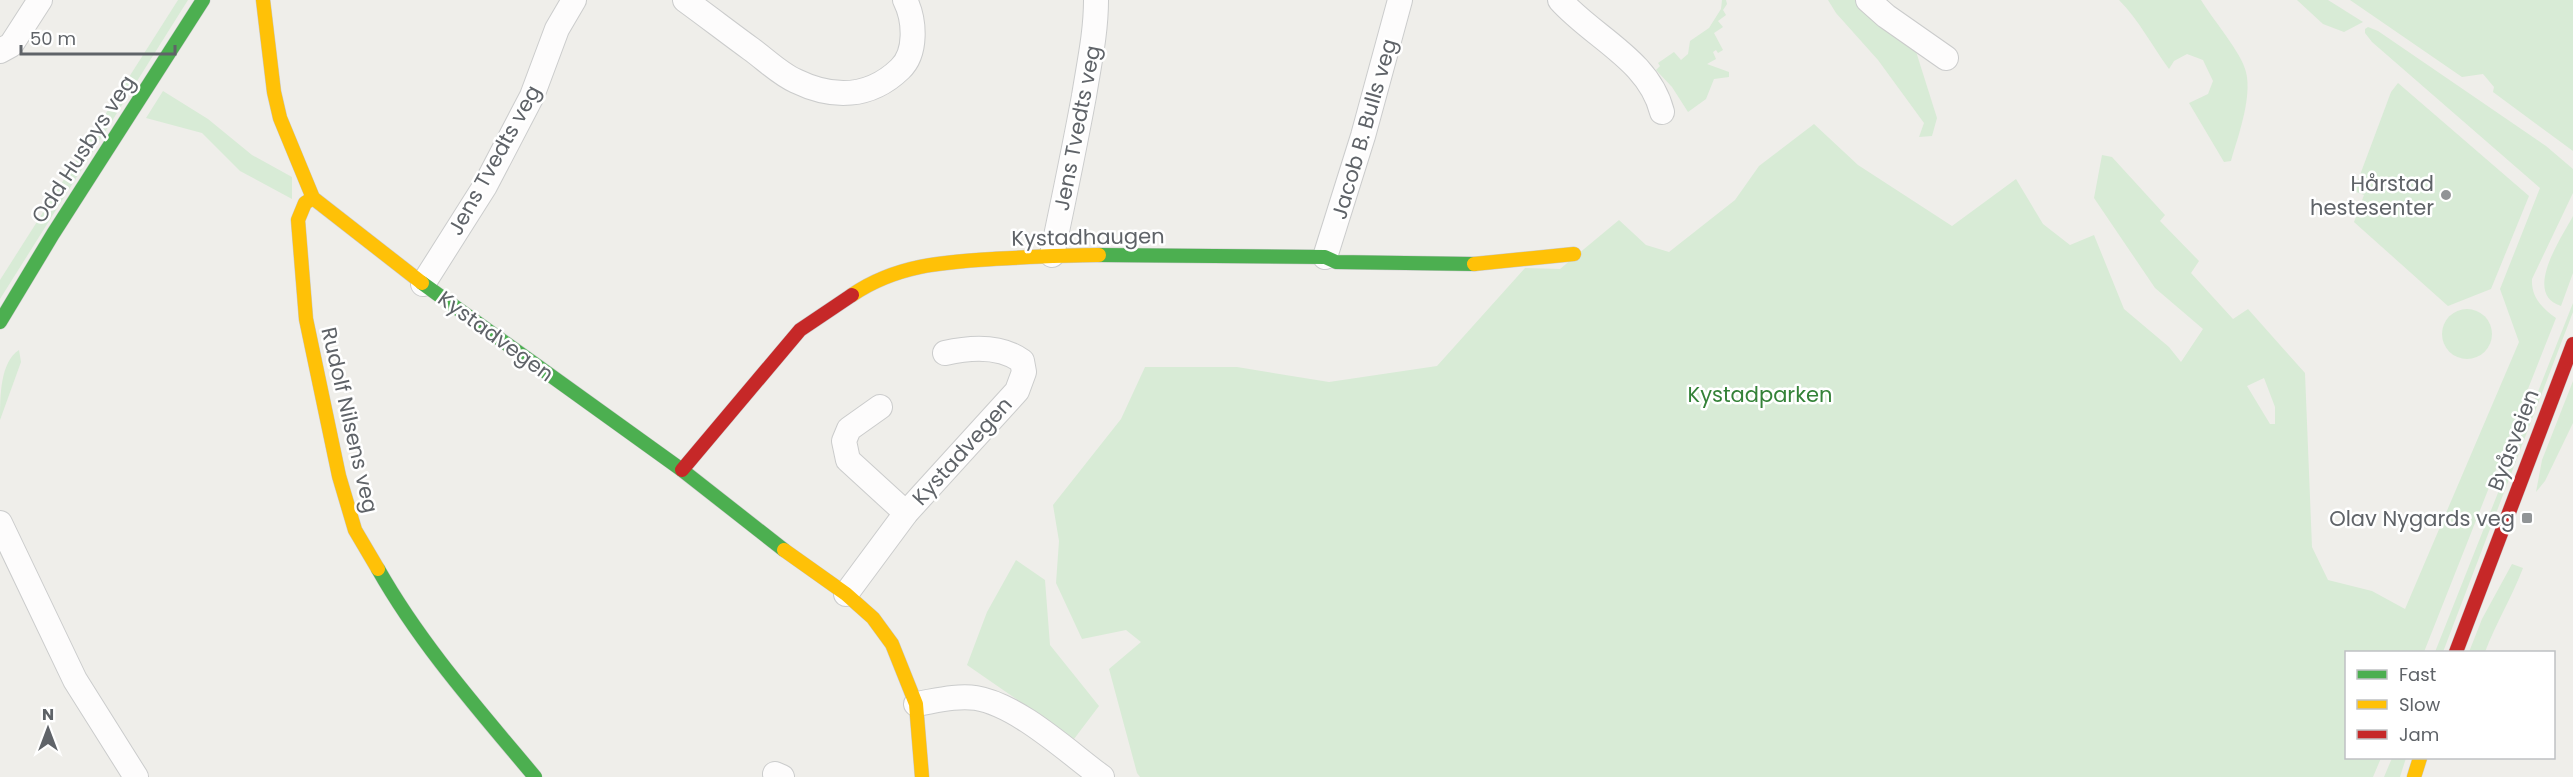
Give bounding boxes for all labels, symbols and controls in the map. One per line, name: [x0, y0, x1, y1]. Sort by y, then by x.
scale bar: [21, 18, 176, 56]
text: 50 m: [30, 26, 76, 51]
street label: Jacob B. Bulls veg: [1324, 35, 1404, 223]
street label: Jens Tvedts veg: [1047, 43, 1107, 213]
street label: Odd Husbys veg: [24, 69, 142, 229]
street label: Jens Tvedts veg: [441, 80, 547, 240]
place label: Hårstad hestesenter: [2310, 169, 2434, 222]
marker: Hårstad hestesenter: [2439, 188, 2453, 202]
street label: Kystadhaugen: [1011, 221, 1165, 253]
street label: Kystadvegen: [432, 284, 560, 388]
street label: Rudolf Nilsens veg: [315, 324, 385, 516]
park label: Kystadparken: [1688, 380, 1832, 409]
street label: Byåsveien: [2480, 385, 2546, 495]
street label: Kystadvegen: [905, 390, 1019, 512]
place label: Olav Nygards veg: [2329, 504, 2515, 533]
marker: Olav Nygards veg: [2520, 511, 2534, 525]
legend: [2345, 651, 2555, 759]
text: Fast: [2399, 662, 2436, 687]
text: Slow: [2399, 692, 2441, 717]
north arrow: [18, 699, 78, 759]
text: N: [42, 703, 54, 726]
text: Jam: [2399, 722, 2439, 747]

